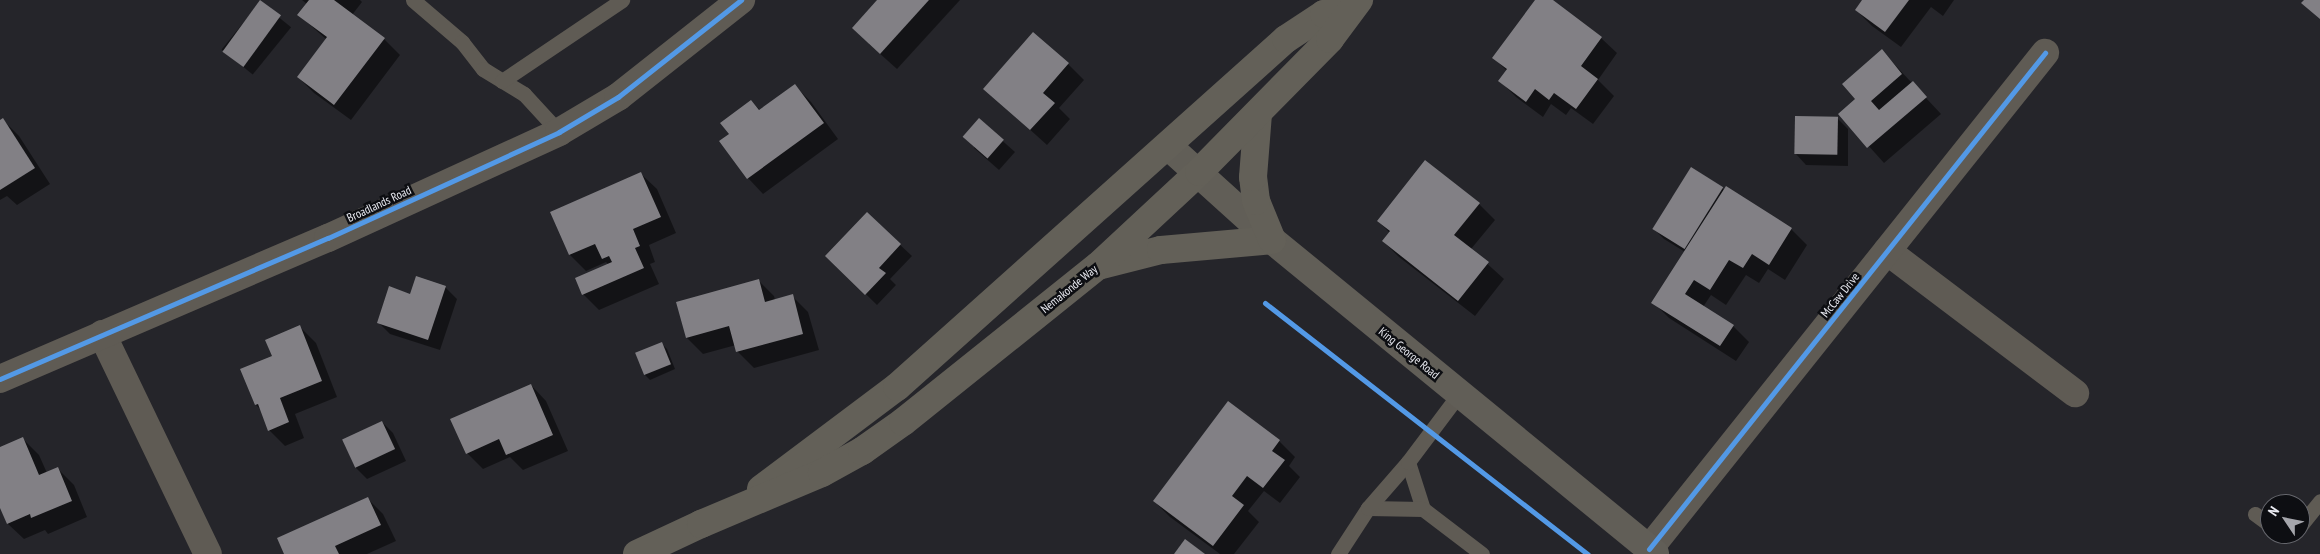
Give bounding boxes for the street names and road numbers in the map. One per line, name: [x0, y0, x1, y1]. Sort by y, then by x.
street label: Broadlands Road: [345, 183, 413, 225]
street label: Nemakonde Way: [1038, 262, 1100, 316]
street label: McCaw Drive: [1818, 270, 1862, 320]
street label: King George Road: [1376, 324, 1442, 382]

